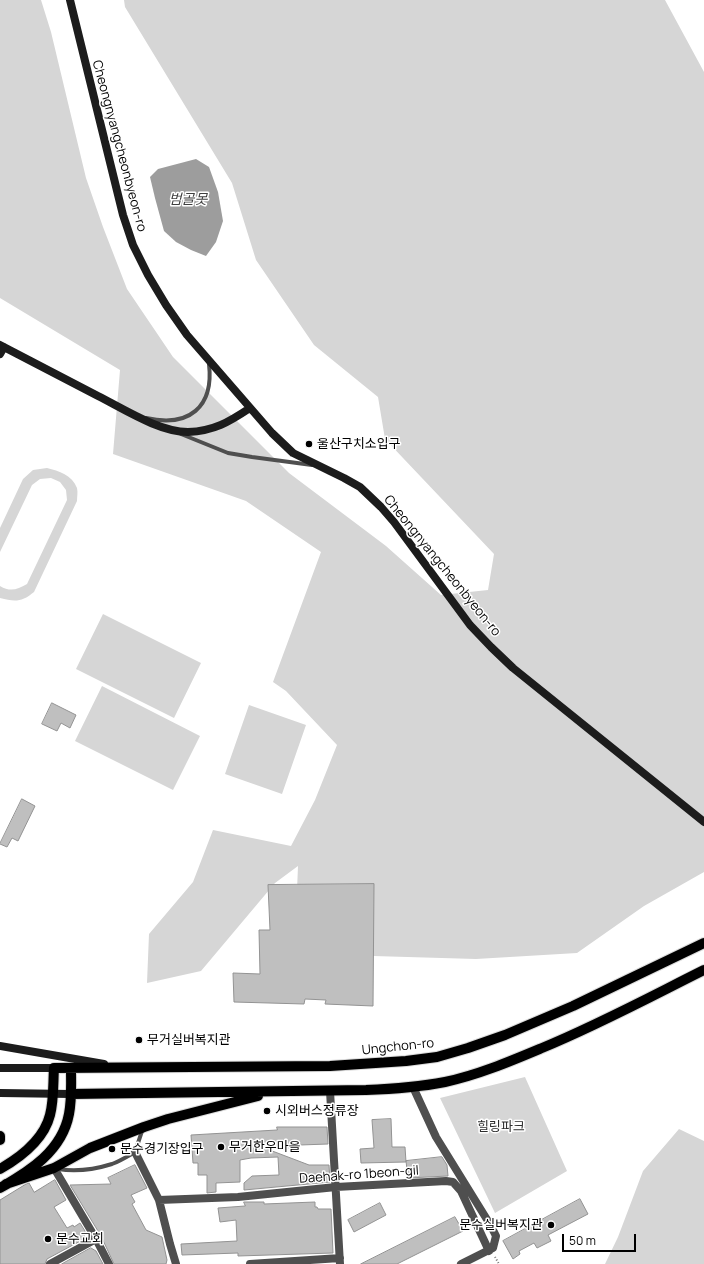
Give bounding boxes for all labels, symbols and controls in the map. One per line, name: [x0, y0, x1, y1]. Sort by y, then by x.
street label: Cheongnyangcheonbyeon-ro: [89, 58, 149, 234]
water label: 범골못: [169, 192, 207, 208]
place label: 울산구치소입구: [317, 436, 401, 452]
marker: 울산구치소입구: [304, 439, 314, 449]
street label: Cheongnyangcheonbyeon-ro: [380, 492, 504, 640]
place label: 무거실버복지관: [147, 1032, 231, 1048]
marker: 무거실버복지관: [134, 1035, 144, 1045]
street label: Ungchon-ro: [361, 1035, 435, 1059]
place label: 시외버스정류장: [275, 1103, 359, 1119]
marker: 시외버스정류장: [262, 1106, 272, 1116]
park label: 힐링파크: [477, 1119, 525, 1135]
place label: 무거한우마을: [229, 1139, 301, 1155]
place label: 문수경기장입구: [120, 1141, 204, 1157]
marker: 무거한우마을: [216, 1142, 226, 1152]
marker: 문수경기장입구: [107, 1144, 117, 1154]
street label: Daehak-ro 1beon-gil: [299, 1163, 419, 1187]
place label: 문수실버복지관: [459, 1217, 543, 1233]
marker: 문수실버복지관: [546, 1220, 556, 1230]
scale bar: [564, 1226, 638, 1252]
place label: 문수교회: [56, 1231, 104, 1247]
text: 50 m: [569, 1232, 596, 1249]
marker: 문수교회: [43, 1234, 53, 1244]

